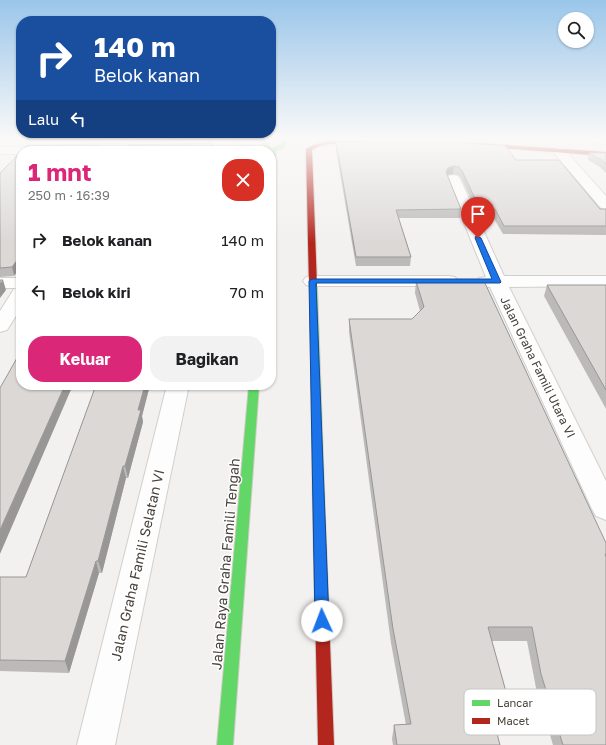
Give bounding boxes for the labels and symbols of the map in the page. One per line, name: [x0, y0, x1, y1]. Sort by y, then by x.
pin: [461, 197, 495, 238]
street label: Jalan Graha Famili Utara VI: [497, 294, 579, 440]
street label: Jalan Raya Graha Famili Tengah: [207, 458, 243, 670]
street label: Jalan Graha Famili Selatan VI: [107, 468, 167, 662]
position arrow: [301, 600, 343, 642]
legend: [464, 689, 596, 735]
text: Lancar: [497, 696, 534, 709]
text: Macet: [497, 714, 529, 727]

